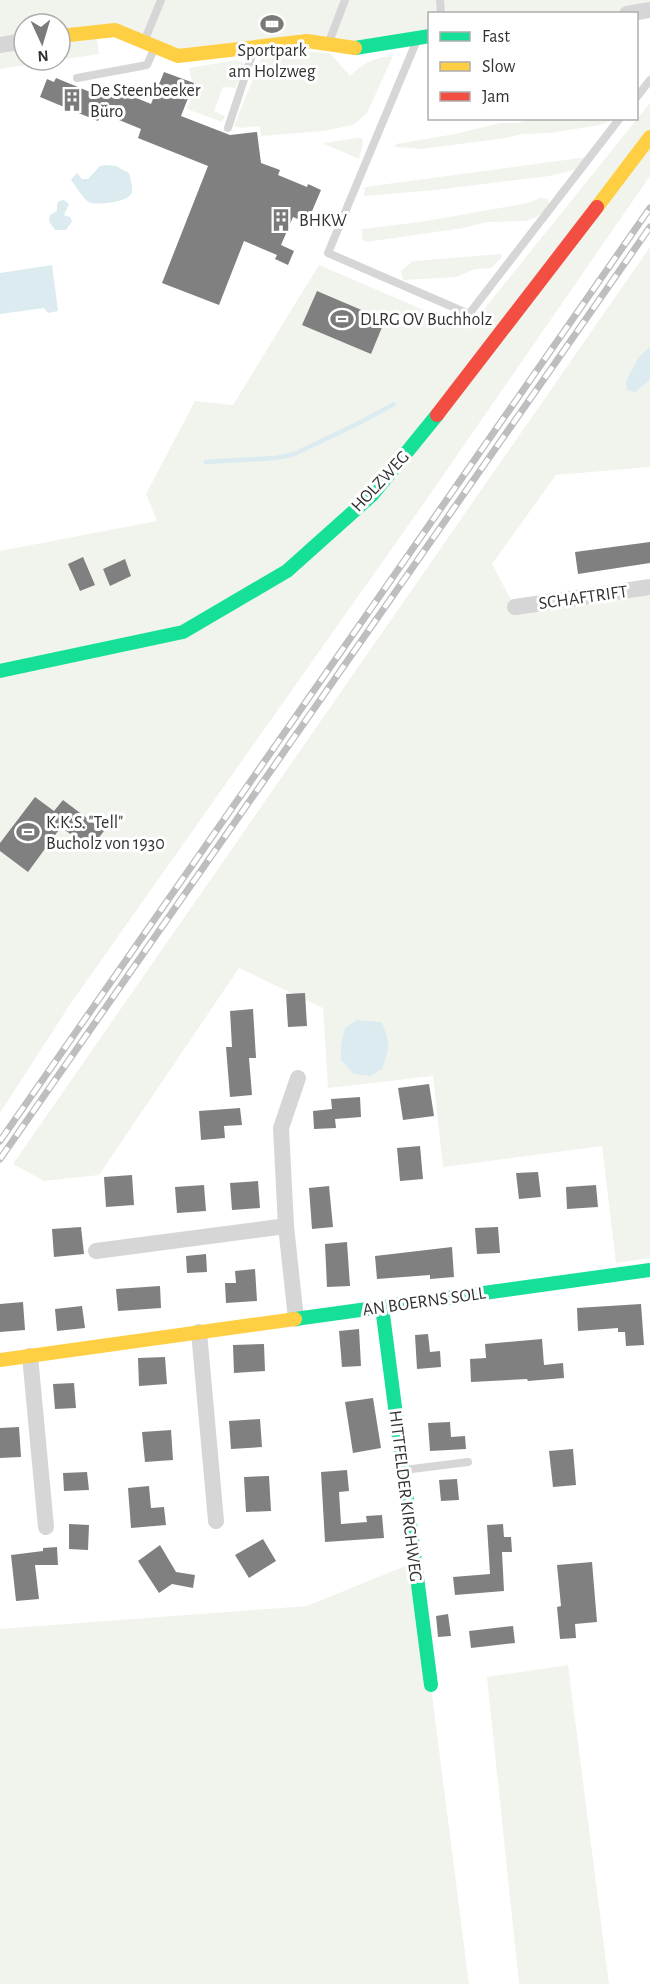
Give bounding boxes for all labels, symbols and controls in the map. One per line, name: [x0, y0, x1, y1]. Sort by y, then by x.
sports icon: Sportpark am Holzweg: [259, 11, 285, 37]
north arrow: [12, 12, 72, 72]
legend: [428, 12, 638, 120]
text: Fast: [482, 28, 510, 46]
place label: Sportpark am Holzweg: [229, 42, 316, 81]
text: N: [37, 48, 49, 64]
text: Slow: [482, 58, 515, 76]
place label: De Steenbeeker Büro: [90, 82, 201, 121]
building icon: De Steenbeeker Büro: [59, 87, 85, 113]
text: Jam: [482, 88, 510, 106]
building icon: BHKW: [268, 207, 294, 233]
place label: BHKW: [299, 212, 347, 230]
sports icon: DLRG OV Buchholz: [329, 306, 355, 332]
place label: DLRG OV Buchholz: [360, 311, 492, 329]
street label: HOLZWEG: [348, 448, 413, 516]
street label: SCHAFTRIFT: [538, 583, 629, 613]
place label: K.K.S. "Tell" Bucholz von 1930: [46, 814, 165, 853]
sports icon: K.K.S. "Tell" Bucholz von 1930: [15, 819, 41, 845]
street label: AN BOERNS SOLL: [361, 1284, 487, 1320]
street label: HITTFELDER KIRCHWEG: [386, 1409, 424, 1583]

